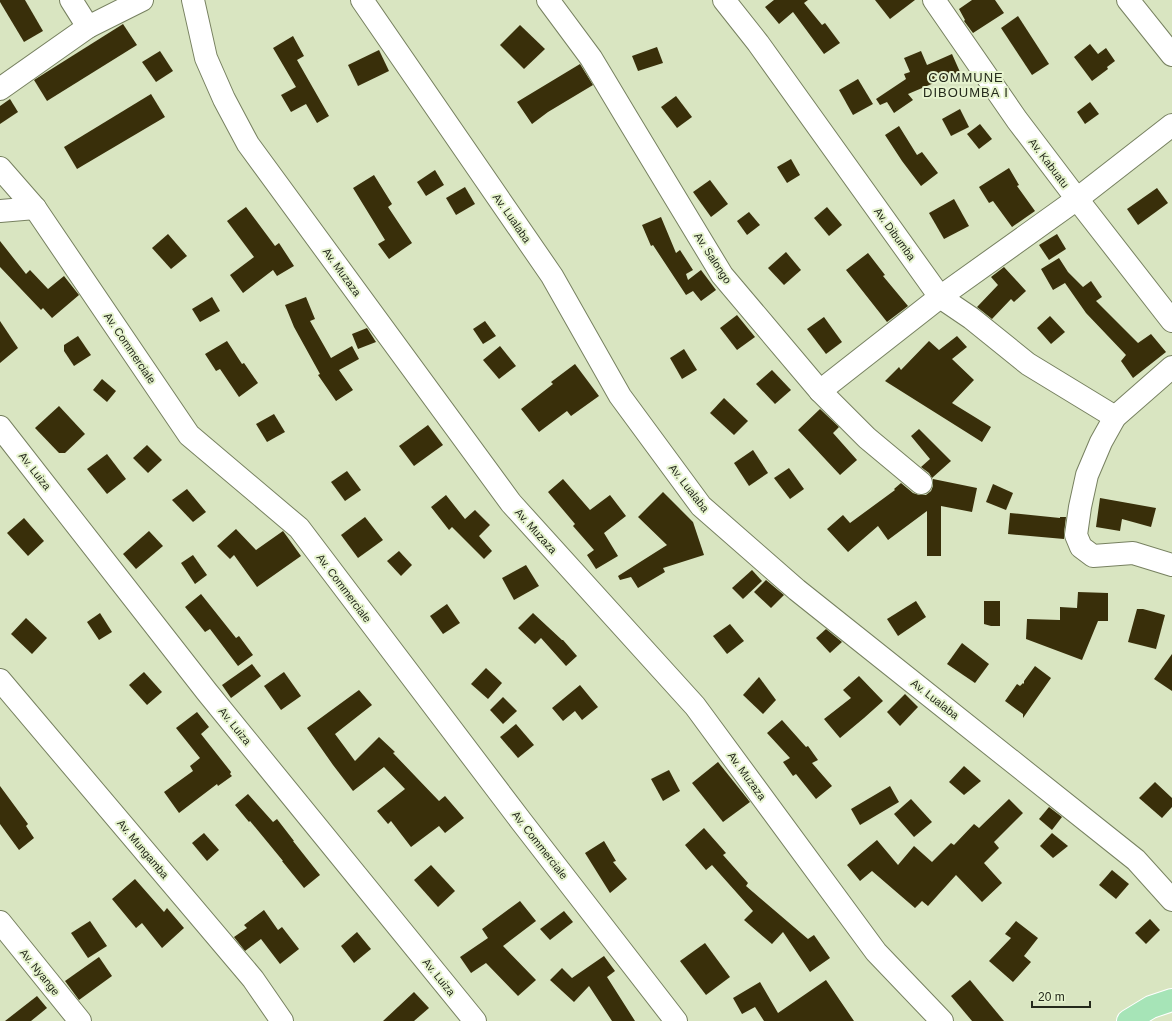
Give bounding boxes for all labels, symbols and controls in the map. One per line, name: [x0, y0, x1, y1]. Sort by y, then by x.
district label: COMMUNE DIBOUMBA I: [923, 70, 1009, 100]
street label: Av. Kabuatu: [1026, 136, 1072, 190]
street label: Av. Lualaba: [491, 191, 534, 246]
street label: Av. Dibumba: [872, 205, 919, 263]
street label: Av. Salongo: [692, 230, 734, 286]
street label: Av. Muzaza: [321, 246, 364, 299]
street label: Av. Commerciale: [102, 310, 158, 386]
street label: Av. Luiza: [17, 450, 54, 493]
street label: Av. Lualaba: [667, 462, 712, 515]
street label: Av. Muzaza: [513, 506, 560, 557]
street label: Av. Commerciale: [314, 551, 374, 625]
street label: Av. Lualaba: [909, 677, 962, 722]
street label: Av. Luiza: [216, 705, 254, 748]
street label: Av. Muzaza: [726, 750, 769, 803]
street label: Av. Commerciale: [510, 809, 570, 881]
street label: Av. Mungamba: [115, 817, 172, 881]
street label: Av. Nyange: [18, 947, 62, 997]
street label: Av. Luiza: [420, 956, 458, 999]
scale bar: [1032, 983, 1090, 1009]
text: 20 m: [1038, 990, 1065, 1004]

